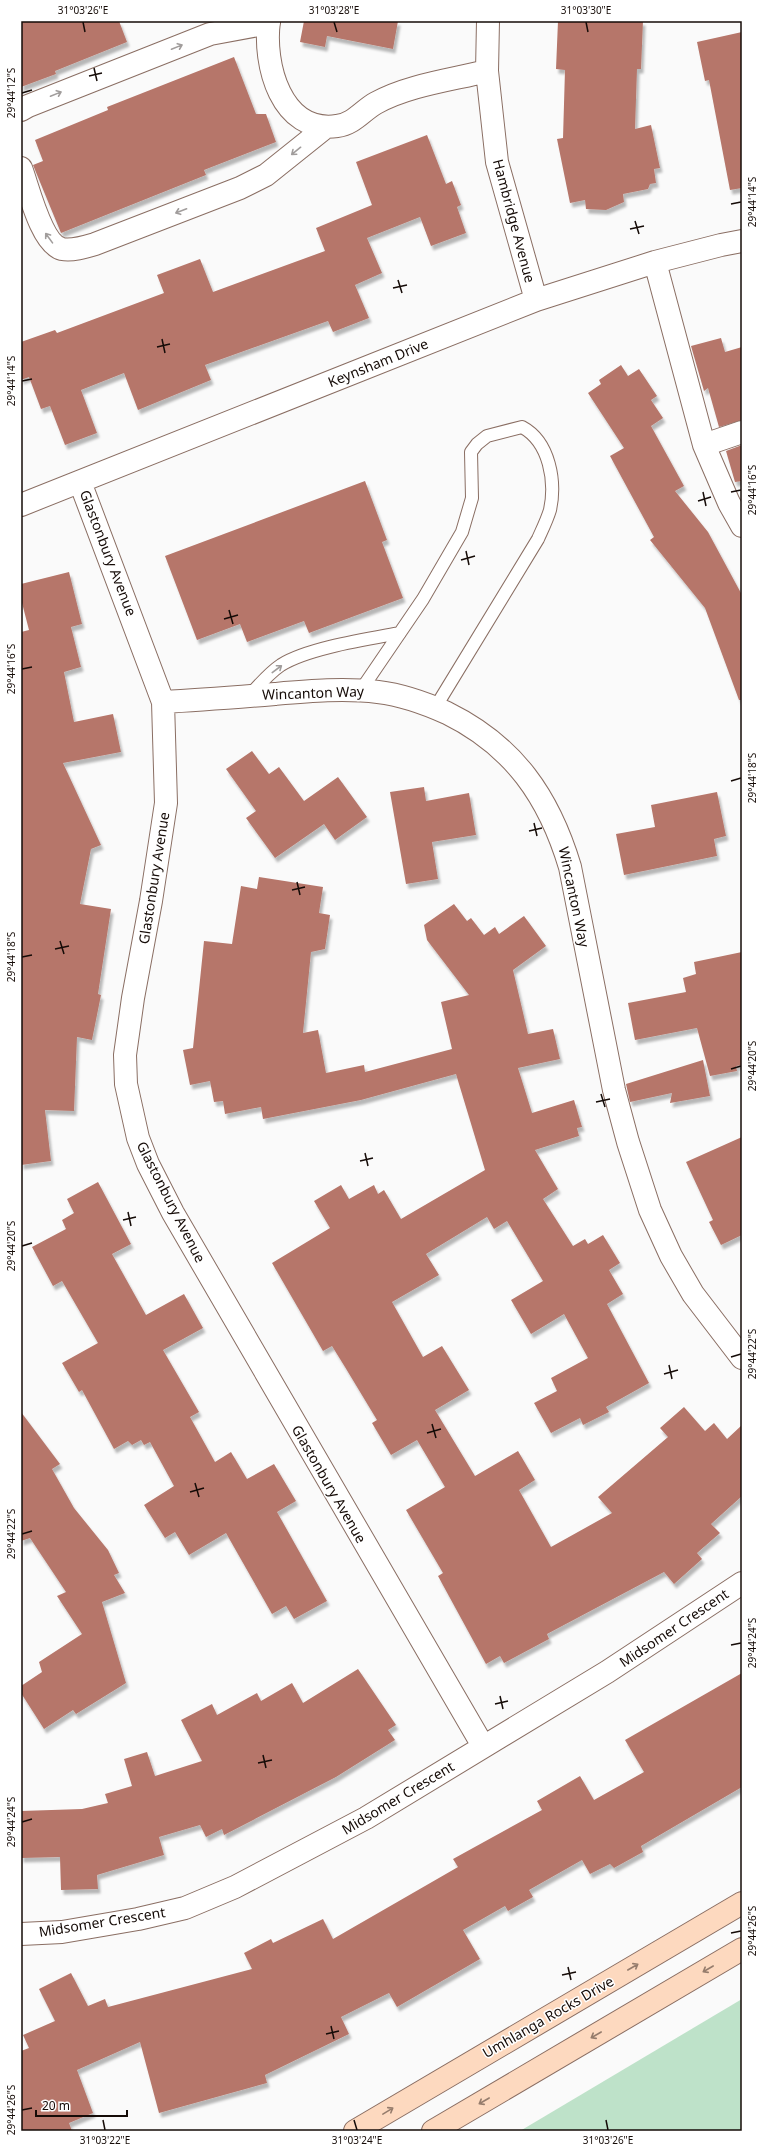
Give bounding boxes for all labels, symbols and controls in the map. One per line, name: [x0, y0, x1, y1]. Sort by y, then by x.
text: 31°03'26"E: [58, 3, 108, 17]
text: 31°03'28"E: [309, 3, 359, 17]
text: 31°03'30"E: [561, 3, 611, 17]
one-way arrow: [171, 42, 183, 50]
text: 29°44'12"S: [4, 67, 18, 118]
one-way arrow: [50, 90, 62, 98]
one-way arrow: [290, 147, 301, 156]
street label: Hambridge Avenue: [489, 157, 540, 285]
text: 29°44'14"S: [745, 176, 759, 227]
one-way arrow: [176, 207, 188, 215]
one-way arrow: [45, 232, 53, 243]
street label: Keynsham Drive: [325, 334, 431, 391]
text: 29°44'14"S: [4, 355, 18, 406]
text: 29°44'16"S: [745, 464, 759, 515]
street label: Glastonbury Avenue: [76, 487, 141, 619]
text: 29°44'16"S: [4, 643, 18, 694]
one-way arrow: [271, 664, 282, 673]
street label: Wincanton Way: [262, 681, 365, 704]
text: 29°44'18"S: [745, 752, 759, 803]
street label: Glastonbury Avenue: [134, 810, 173, 945]
street label: Wincanton Way: [555, 845, 595, 950]
text: 29°44'18"S: [4, 931, 18, 982]
text: 29°44'20"S: [745, 1040, 759, 1091]
street label: Glastonbury Avenue: [133, 1138, 210, 1266]
text: 29°44'20"S: [4, 1220, 18, 1271]
text: 29°44'22"S: [745, 1328, 759, 1379]
street label: Glastonbury Avenue: [288, 1421, 371, 1546]
text: 29°44'22"S: [4, 1508, 18, 1559]
street label: Midsomer Crescent: [615, 1584, 732, 1671]
text: 29°44'24"S: [745, 1617, 759, 1668]
street label: Midsomer Crescent: [338, 1757, 457, 1839]
text: 29°44'24"S: [4, 1796, 18, 1847]
street label: Midsomer Crescent: [37, 1902, 167, 1941]
text: 29°44'26"S: [745, 1905, 759, 1956]
one-way arrow: [627, 1963, 639, 1971]
one-way arrow: [702, 1965, 714, 1973]
street label: Umhlanga Rocks Drive: [479, 1971, 617, 2062]
one-way arrow: [590, 2031, 602, 2039]
text: 29°44'26"S: [4, 2084, 18, 2135]
scale bar: [36, 2092, 127, 2118]
text: 20 m: [42, 2097, 70, 2114]
one-way arrow: [478, 2097, 490, 2105]
one-way arrow: [382, 2107, 393, 2115]
text: 31°03'22"E: [80, 2133, 130, 2147]
text: 31°03'24"E: [332, 2133, 382, 2147]
text: 31°03'26"E: [583, 2133, 633, 2147]

